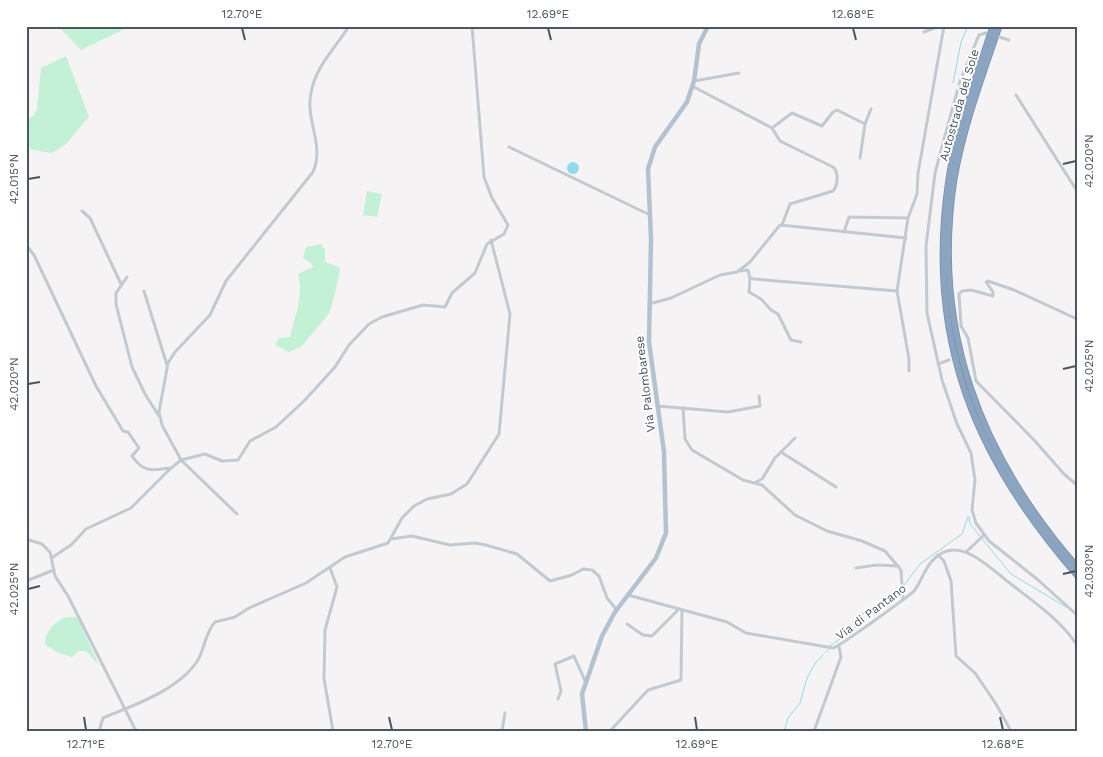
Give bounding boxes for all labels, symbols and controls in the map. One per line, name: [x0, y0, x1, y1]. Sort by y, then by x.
text: 12.70°E: [222, 7, 263, 21]
text: 12.69°E: [527, 7, 570, 21]
text: 12.68°E: [832, 7, 875, 21]
street label: Autostrada del Sole: [936, 47, 982, 163]
text: 42.020°N: [1082, 134, 1096, 188]
text: 42.015°N: [7, 154, 21, 204]
street label: Via Palombarese: [632, 335, 658, 433]
text: 42.025°N: [1082, 339, 1096, 393]
text: 42.020°N: [7, 357, 21, 411]
text: 42.030°N: [1082, 544, 1096, 598]
text: 42.025°N: [7, 562, 21, 616]
street label: Via di Pantano: [833, 581, 909, 643]
text: 12.71°E: [67, 737, 106, 751]
text: 12.70°E: [372, 737, 413, 751]
text: 12.69°E: [676, 737, 719, 751]
text: 12.68°E: [982, 737, 1025, 751]

